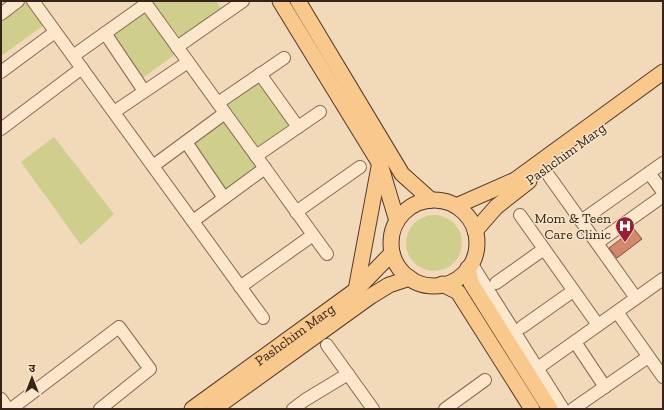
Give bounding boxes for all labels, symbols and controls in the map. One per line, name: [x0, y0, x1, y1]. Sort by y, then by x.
street label: Pashchim Marg: [523, 119, 610, 189]
place label: Mom & Teen Care Clinic: [534, 210, 611, 243]
hospital icon: Mom & Teen Care Clinic: [614, 215, 636, 243]
street label: Pashchim Marg: [251, 300, 338, 369]
north arrow: [12, 358, 52, 398]
text: उ: [29, 362, 36, 375]

